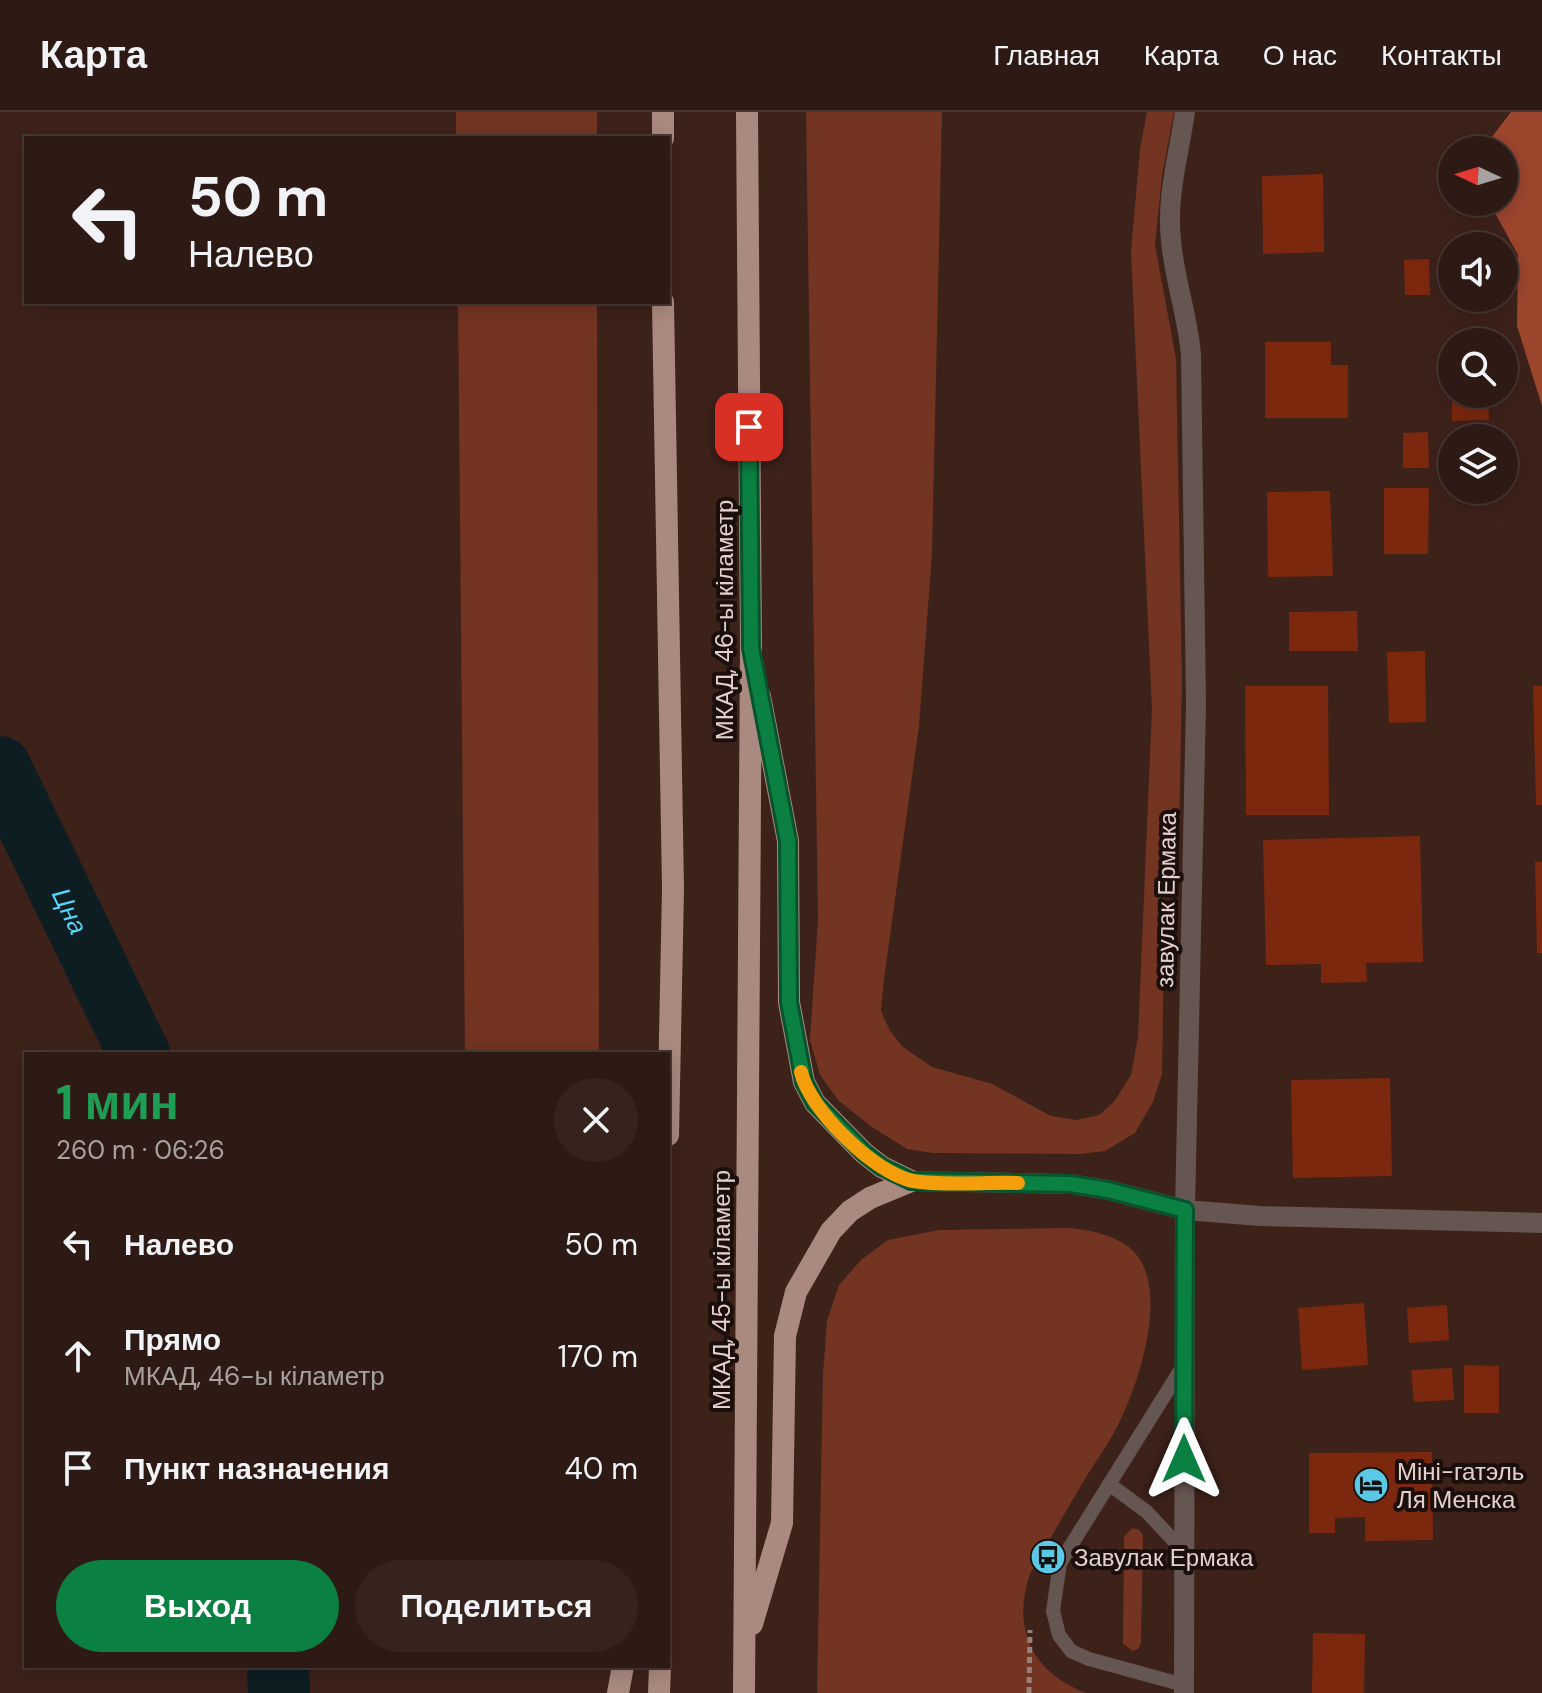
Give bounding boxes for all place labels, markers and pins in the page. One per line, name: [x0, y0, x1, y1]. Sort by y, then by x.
pin: [715, 393, 783, 461]
place label: Міні-гатэль Ля Менска: [1397, 1456, 1524, 1515]
hotel icon: Міні-гатэль Ля Менска: [1352, 1466, 1390, 1504]
bus stop icon: Завулак Ермака: [1029, 1538, 1067, 1576]
place label: Завулак Ермака: [1074, 1542, 1254, 1573]

